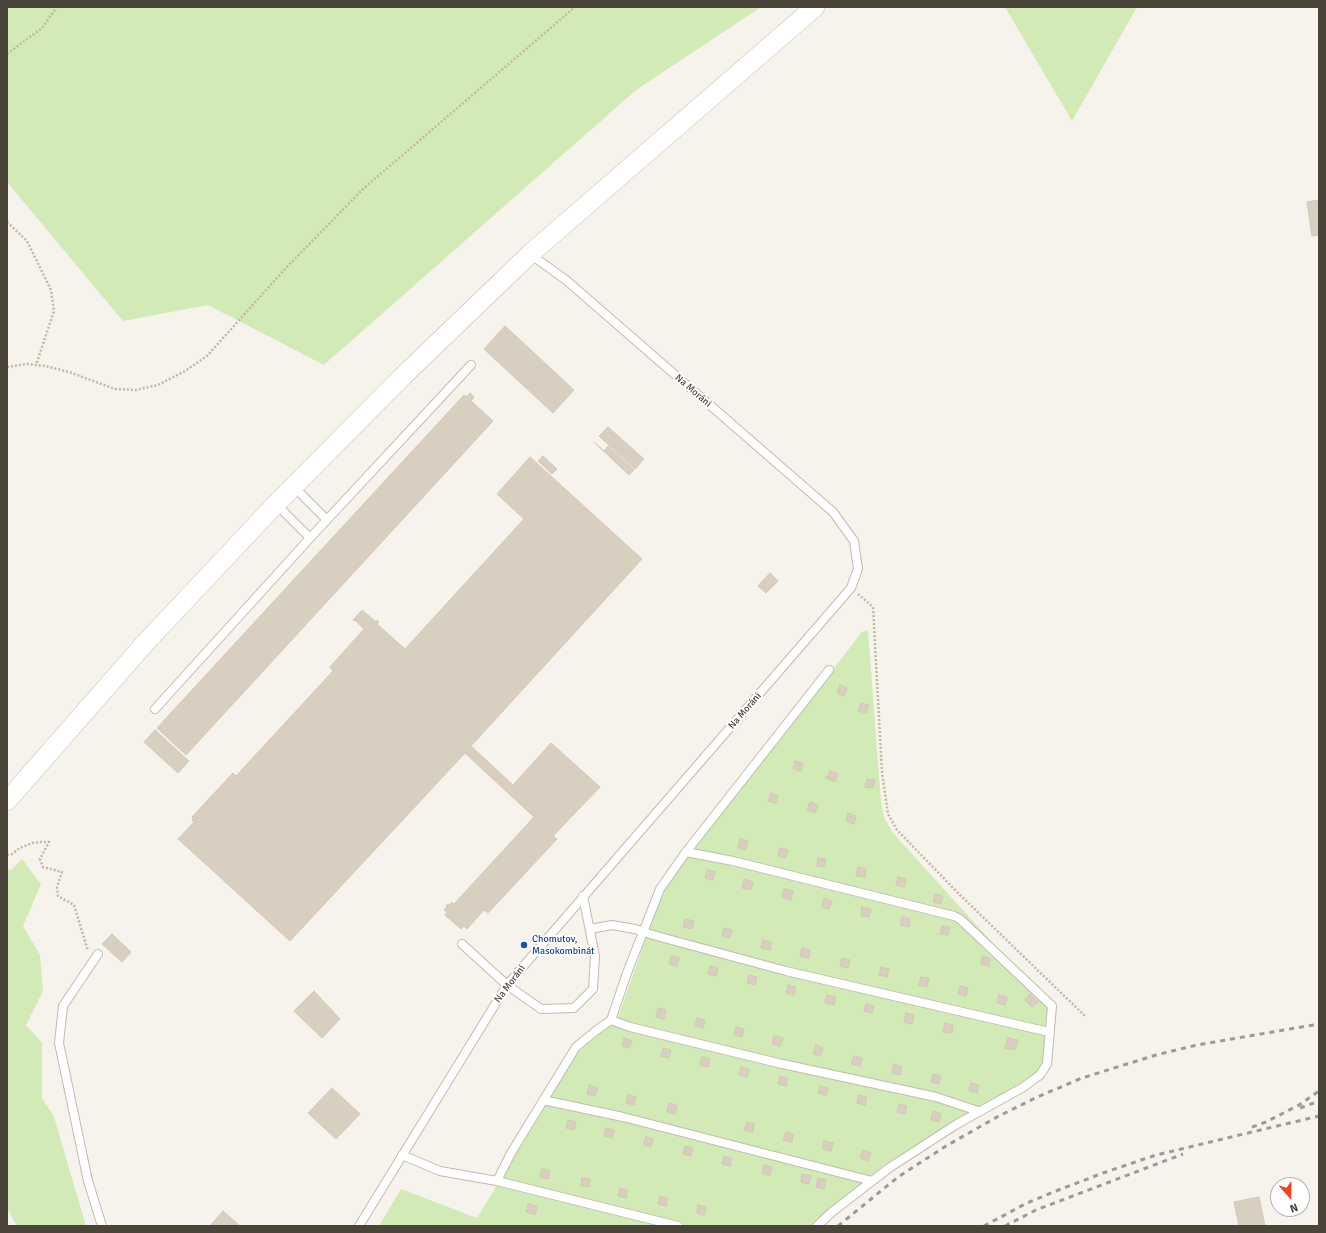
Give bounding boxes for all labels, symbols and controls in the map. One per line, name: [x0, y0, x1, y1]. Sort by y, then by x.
street label: Na Moráni: [672, 372, 714, 410]
street label: Na Moráni: [726, 690, 764, 732]
place label: Chomutov, Masokombinát: [532, 933, 595, 956]
marker: Chomutov, Masokombinát: [519, 940, 529, 950]
street label: Na Moráni: [492, 963, 528, 1005]
north arrow: [1270, 1177, 1310, 1217]
text: N: [1288, 1200, 1300, 1215]

